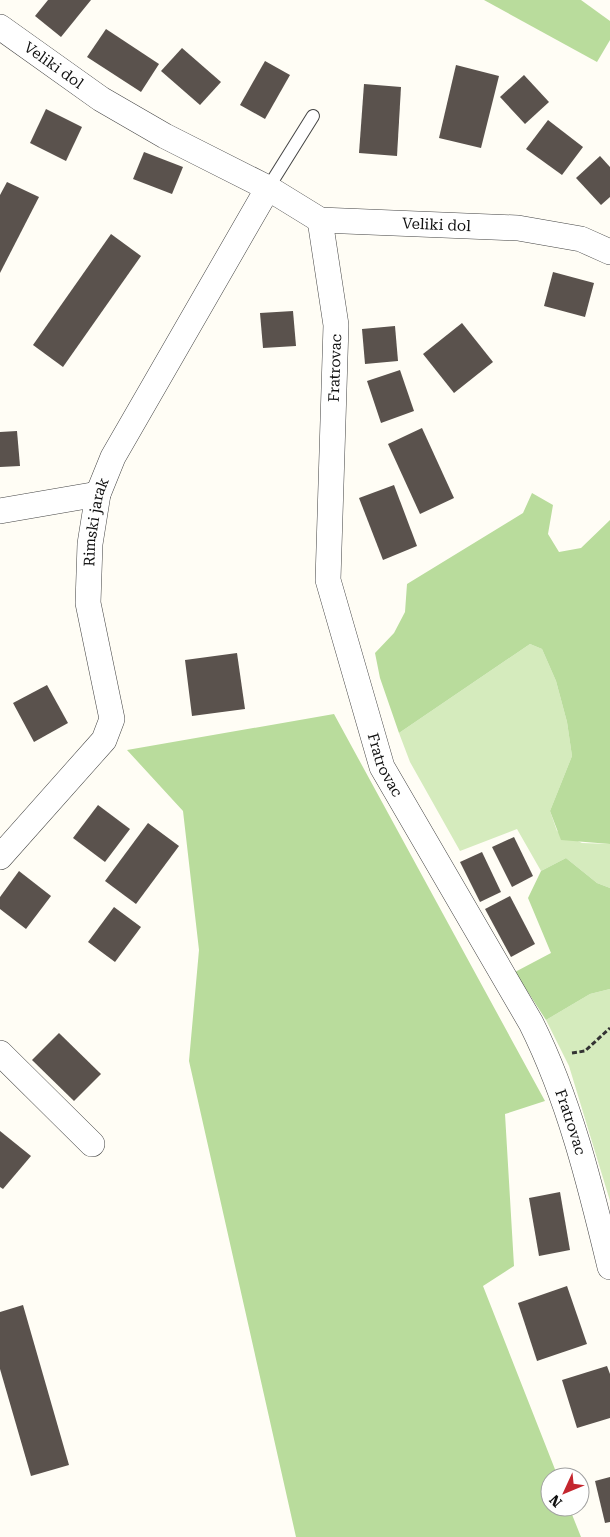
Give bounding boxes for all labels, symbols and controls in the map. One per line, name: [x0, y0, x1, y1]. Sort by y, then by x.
street label: Veliki dol: [21, 38, 87, 93]
street label: Veliki dol: [402, 214, 472, 235]
street label: Fratrovac: [325, 334, 345, 402]
street label: Rimski jarak: [80, 474, 113, 567]
street label: Fratrovac: [364, 731, 406, 800]
street label: Fratrovac: [551, 1087, 590, 1157]
north arrow: [540, 1467, 590, 1517]
text: N: [546, 1491, 565, 1510]

